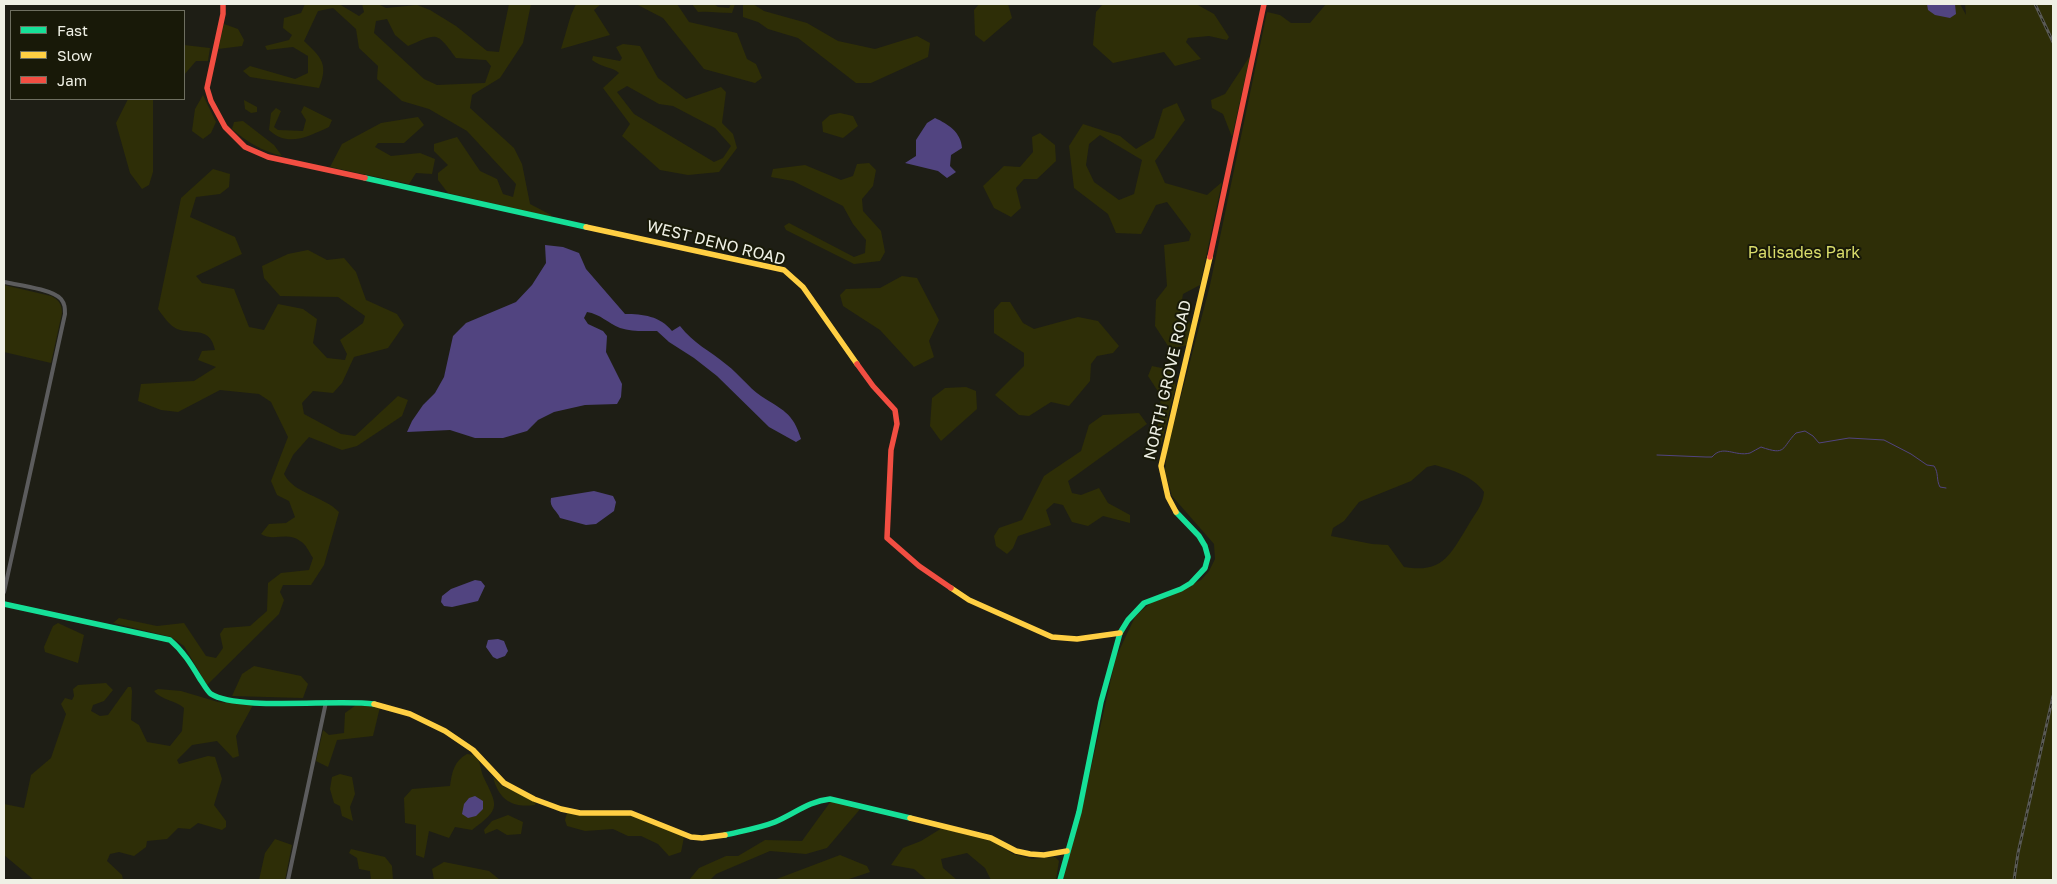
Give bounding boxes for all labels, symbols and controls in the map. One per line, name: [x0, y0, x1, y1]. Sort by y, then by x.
legend: [10, 10, 185, 100]
text: Fast: [57, 21, 88, 39]
text: Slow: [57, 46, 92, 64]
text: Jam: [57, 71, 87, 89]
street label: WEST DENO ROAD: [645, 216, 787, 270]
park label: Palisades Park: [1748, 243, 1860, 263]
street label: NORTH GROVE ROAD: [1140, 298, 1196, 462]

